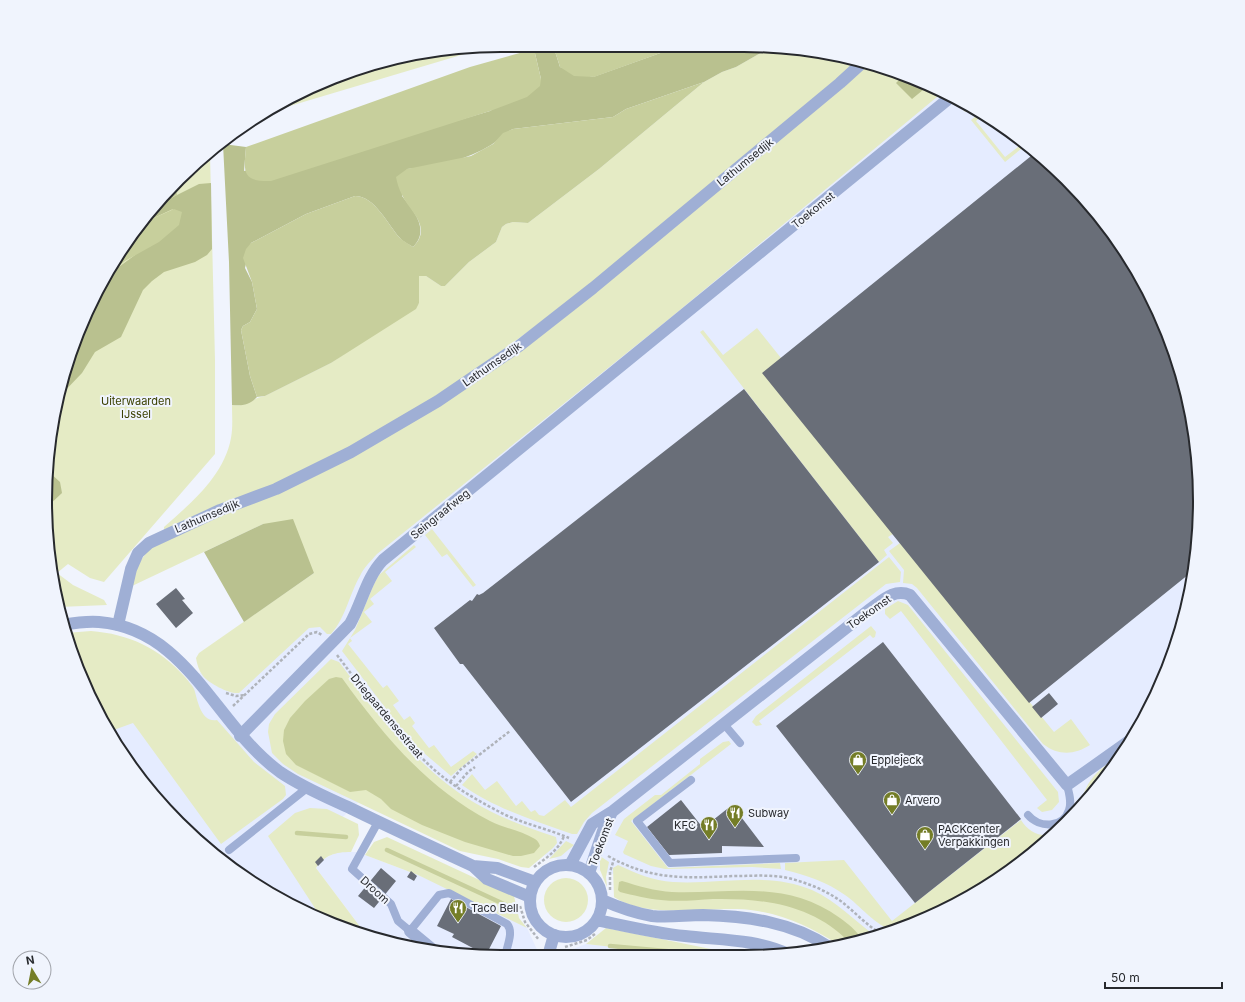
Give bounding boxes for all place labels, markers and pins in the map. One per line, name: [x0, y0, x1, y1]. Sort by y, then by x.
shop icon: Epplejeck: [848, 750, 868, 775]
place label: Epplejeck: [871, 753, 922, 767]
shop icon: Arvero: [882, 790, 902, 815]
place label: Arvero: [905, 793, 940, 807]
restaurant icon: Subway: [725, 803, 745, 828]
place label: Subway: [748, 806, 789, 820]
restaurant icon: KFC: [699, 815, 719, 840]
place label: KFC: [674, 818, 696, 832]
place label: PACKcenter Verpakkingen: [938, 822, 1010, 849]
shop icon: PACKcenter Verpakkingen: [915, 825, 935, 850]
restaurant icon: Taco Bell: [448, 898, 468, 923]
place label: Taco Bell: [471, 901, 518, 915]

